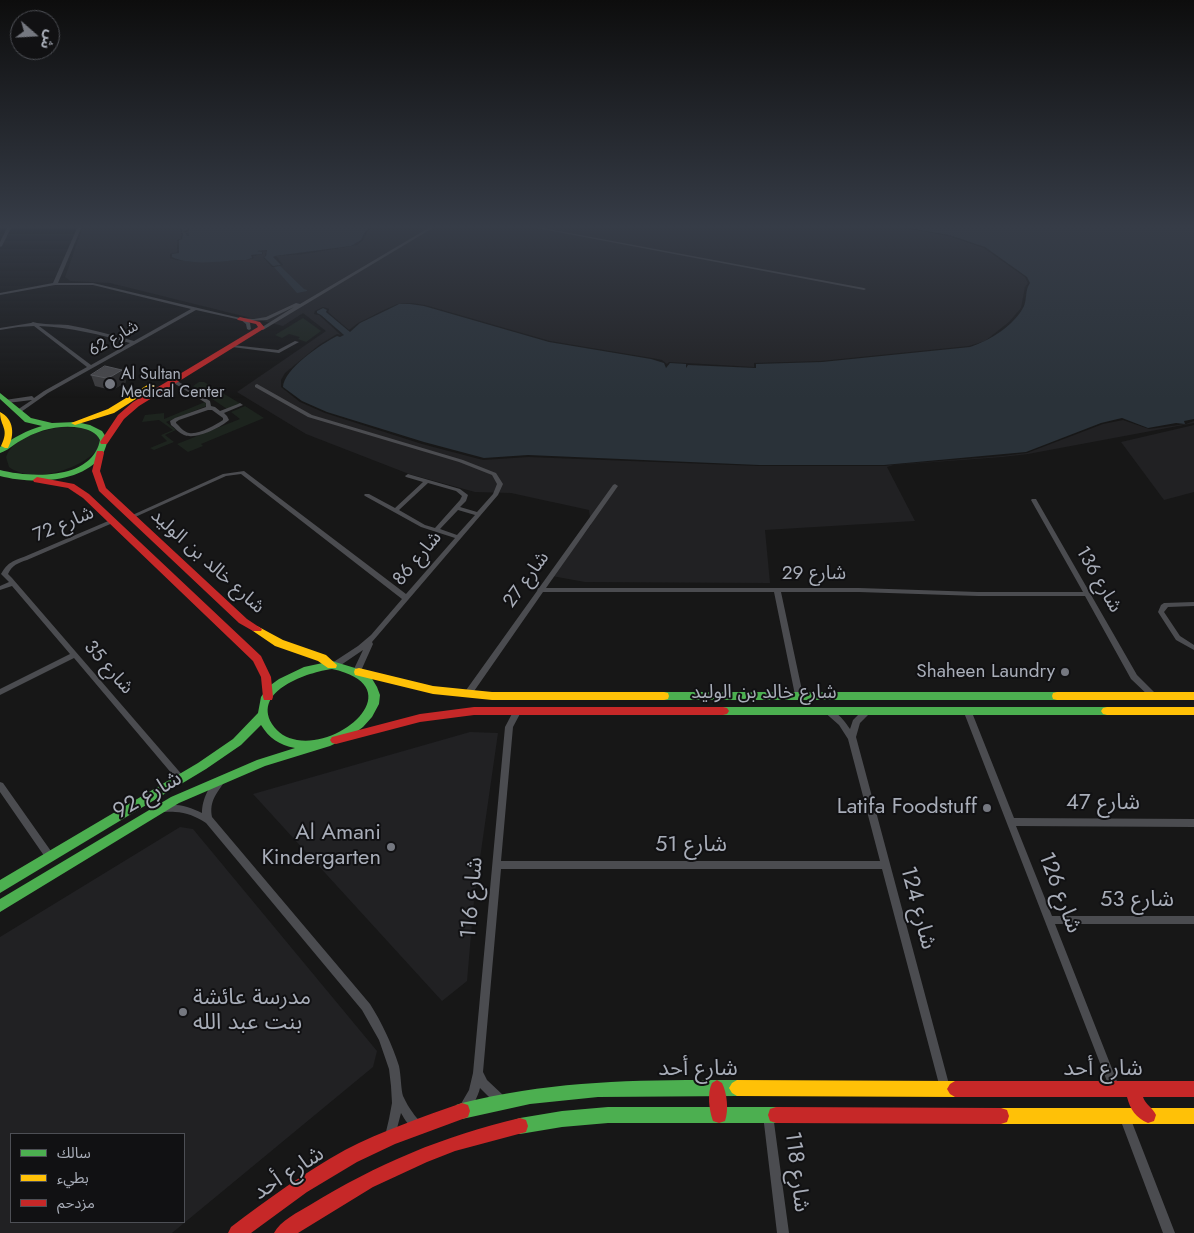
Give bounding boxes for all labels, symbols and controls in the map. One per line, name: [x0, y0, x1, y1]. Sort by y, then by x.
north arrow: [10, 10, 60, 60]
text: ش: [36, 27, 61, 52]
street label: شارع 62: [86, 317, 142, 361]
place label: Al Sultan Medical Center: [121, 365, 224, 403]
marker: Al Sultan Medical Center: [103, 377, 117, 391]
street label: شارع 72: [30, 502, 98, 548]
street label: شارع خالد بن الوليد: [145, 505, 269, 619]
street label: شارع 86: [389, 527, 447, 591]
street label: شارع 136: [1070, 543, 1126, 617]
street label: شارع 27: [499, 548, 555, 612]
street label: شارع 29: [782, 563, 846, 585]
street label: شارع 35: [78, 636, 138, 700]
place label: Shaheen Laundry: [916, 661, 1055, 683]
marker: Shaheen Laundry: [1059, 666, 1071, 678]
street label: شارع خالد بن الوليد: [691, 682, 837, 704]
street label: شارع 92: [109, 766, 187, 826]
street label: شارع 47: [1066, 791, 1140, 817]
place label: Latifa Foodstuff: [837, 795, 977, 821]
marker: Latifa Foodstuff: [981, 802, 993, 814]
place label: Al Amani Kindergarten: [261, 821, 381, 872]
street label: شارع 51: [655, 833, 727, 859]
marker: Al Amani Kindergarten: [385, 841, 397, 853]
street label: شارع 126: [1032, 849, 1086, 937]
street label: شارع 116: [456, 856, 490, 940]
street label: شارع 124: [893, 864, 941, 952]
street label: شارع 53: [1100, 888, 1174, 914]
place label: مدرسة عائشة بنت عبد الله: [193, 986, 311, 1038]
marker: مدرسة عائشة بنت عبد الله: [177, 1006, 189, 1018]
street label: شارع أحد: [658, 1057, 738, 1083]
street label: شارع أحد: [1063, 1057, 1143, 1083]
street label: شارع 118: [778, 1130, 814, 1214]
legend: [10, 1133, 185, 1223]
street label: شارع أحد: [249, 1141, 329, 1207]
text: سالك: [57, 1142, 91, 1164]
text: بطيء: [57, 1167, 89, 1189]
text: مزدحم: [57, 1192, 95, 1214]

